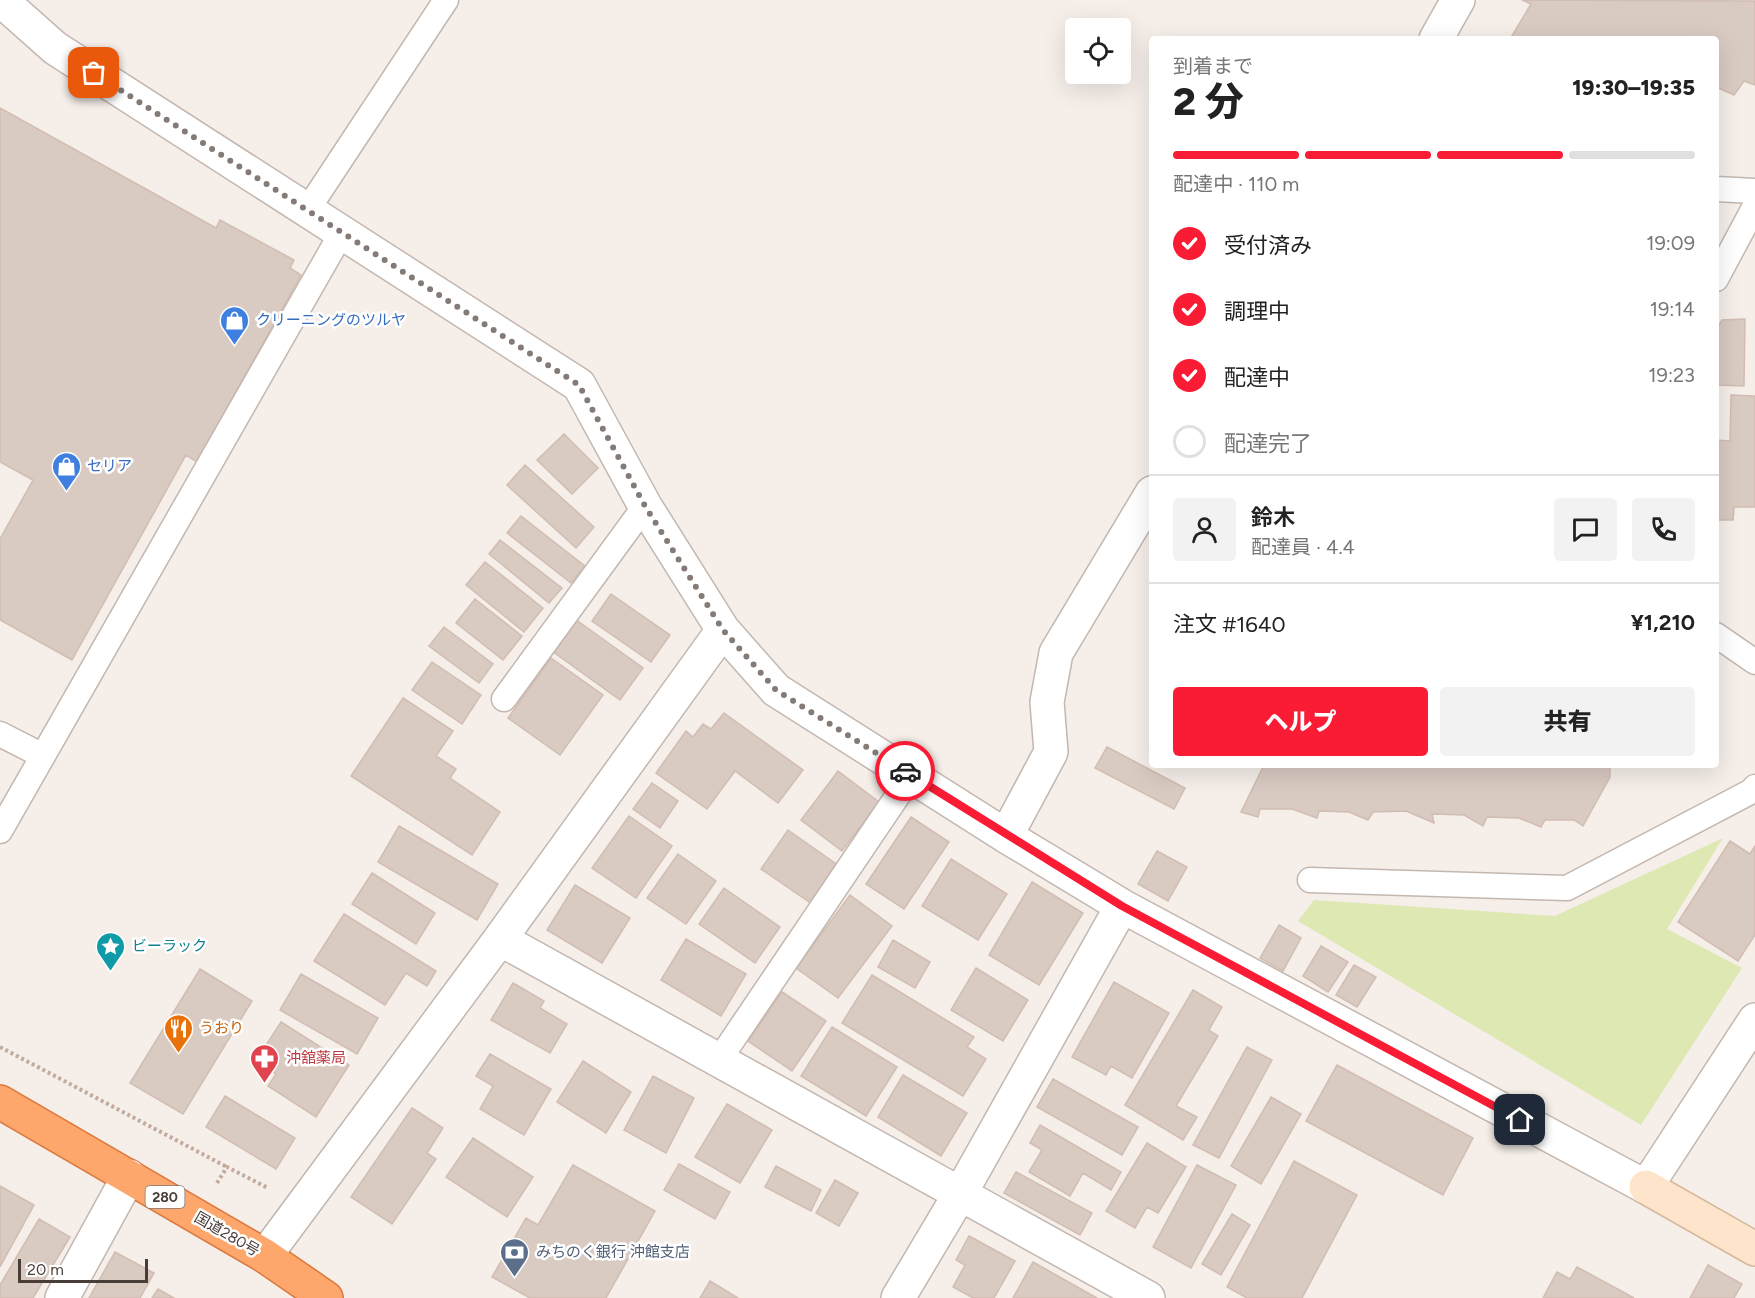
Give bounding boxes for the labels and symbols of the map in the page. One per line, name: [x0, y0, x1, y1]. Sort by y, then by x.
pin: [68, 47, 119, 98]
shop icon: クリーニングのツルヤ: [219, 304, 251, 346]
place label: クリーニングのツルヤ: [256, 311, 406, 329]
shop icon: セリア: [50, 450, 82, 492]
place label: セリア: [87, 457, 132, 475]
courier: [875, 741, 935, 801]
place icon: ビーラック: [95, 930, 127, 972]
place label: ビーラック: [132, 937, 207, 955]
restaurant icon: うおり: [162, 1012, 194, 1054]
place label: うおり: [199, 1019, 244, 1037]
pharmacy icon: 沖舘薬局: [249, 1042, 281, 1084]
place label: 沖舘薬局: [286, 1049, 346, 1067]
pin: [1494, 1094, 1545, 1145]
road number: 280: [146, 1186, 184, 1208]
street label: 国道280号: [191, 1208, 263, 1260]
bank icon: みちのく銀行 沖館支店: [499, 1236, 531, 1278]
place label: みちのく銀行 沖館支店: [536, 1243, 690, 1261]
scale bar: [18, 1256, 148, 1284]

